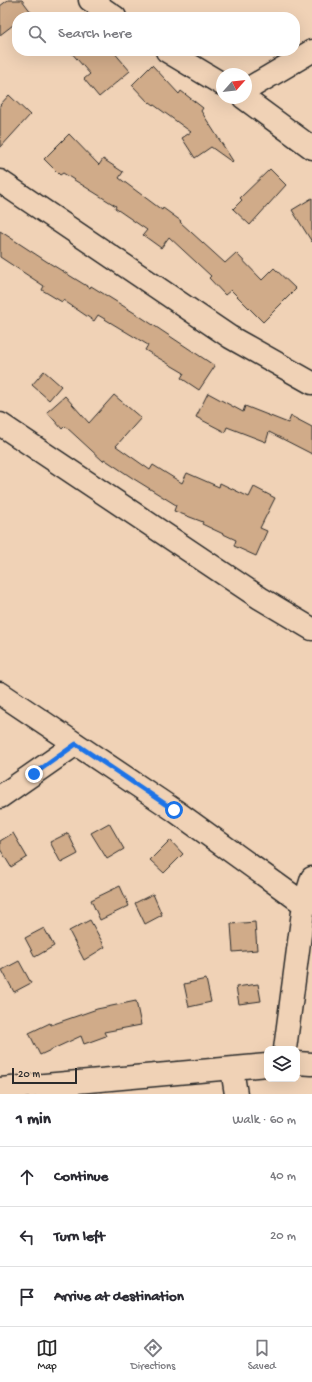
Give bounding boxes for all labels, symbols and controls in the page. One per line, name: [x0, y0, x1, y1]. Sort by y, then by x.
search box: [12, 12, 300, 56]
icon: search: [26, 23, 48, 45]
text: Search here: [58, 25, 132, 43]
north arrow: [216, 68, 252, 104]
route end: [25, 765, 43, 783]
route start: [165, 801, 183, 819]
map controls: [264, 1046, 300, 1082]
button: layers: [264, 1046, 300, 1082]
scale bar: [12, 1066, 77, 1085]
text: 20 m: [18, 1069, 40, 1081]
text: 1 min: [16, 1110, 51, 1130]
text: Walk · 60 m: [233, 1113, 296, 1128]
icon: ahead: [16, 1166, 38, 1188]
text: Continue: [54, 1168, 108, 1186]
text: 40 m: [270, 1169, 296, 1184]
icon: left: [16, 1226, 38, 1248]
text: Turn left: [54, 1228, 105, 1246]
text: 20 m: [270, 1229, 296, 1244]
icon: arrive: [16, 1286, 38, 1308]
text: Arrive at destination: [54, 1288, 184, 1306]
tab: Map: [36, 1337, 58, 1373]
tab: Directions: [131, 1337, 175, 1373]
tab: Saved: [248, 1337, 276, 1373]

